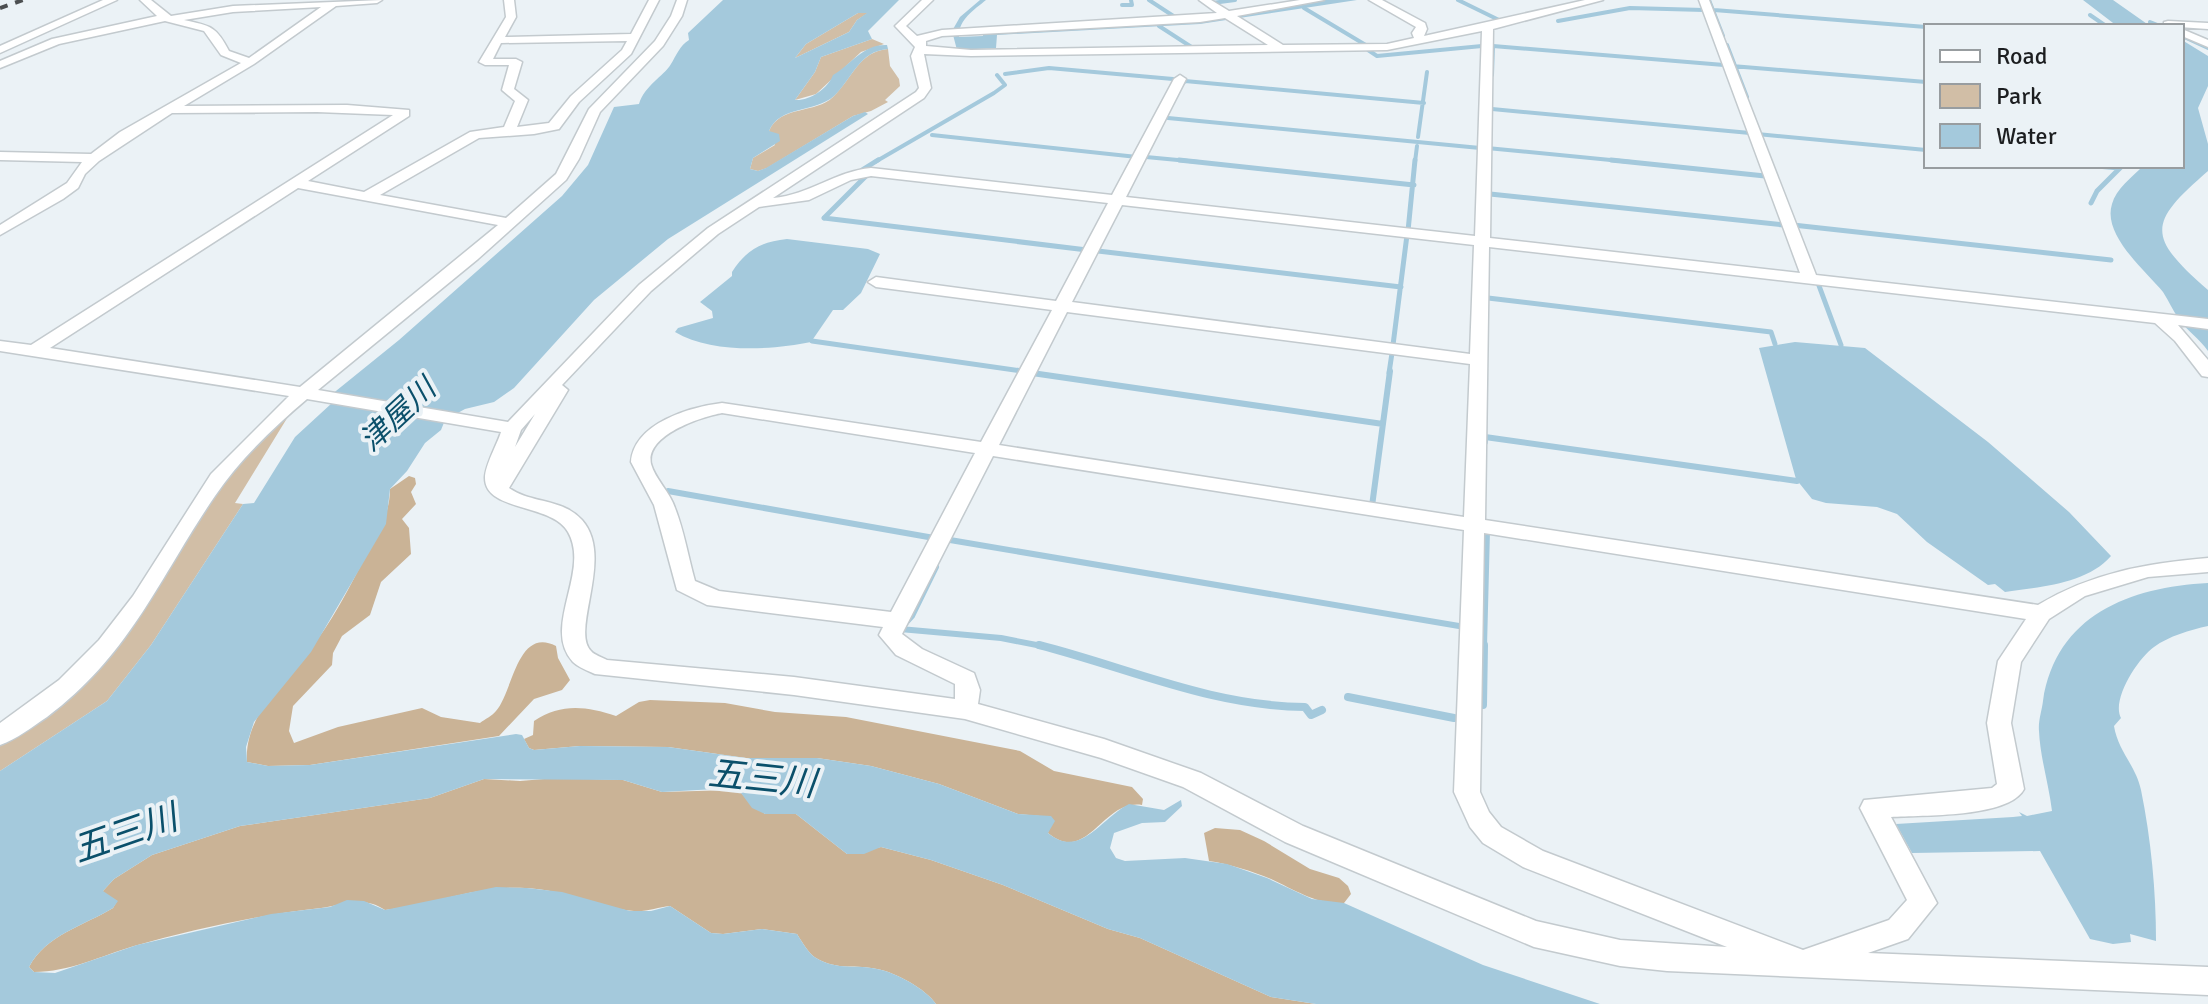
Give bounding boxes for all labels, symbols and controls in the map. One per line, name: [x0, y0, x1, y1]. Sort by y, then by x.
legend: [1924, 24, 2184, 168]
text: Road: [1996, 41, 2047, 71]
text: Park: [1996, 81, 2042, 111]
text: Water: [1996, 121, 2057, 151]
water label: 津屋川: [352, 369, 446, 459]
water label: 五三川: [706, 751, 822, 807]
water label: 五三川: [67, 794, 187, 873]

